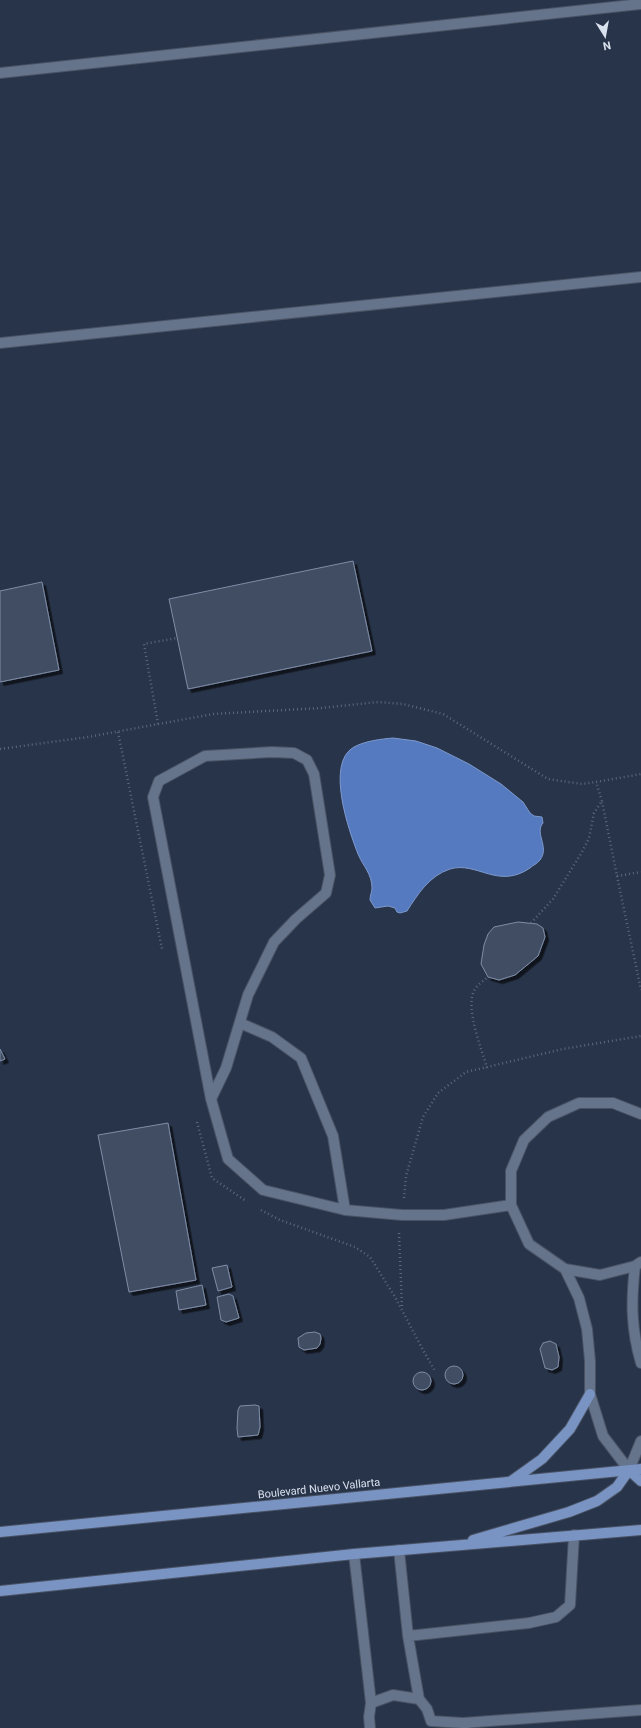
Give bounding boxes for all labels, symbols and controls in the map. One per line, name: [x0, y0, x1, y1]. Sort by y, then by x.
north arrow: [585, 16, 625, 56]
text: N: [602, 38, 612, 52]
street label: Boulevard Nuevo Vallarta: [257, 1476, 381, 1501]

